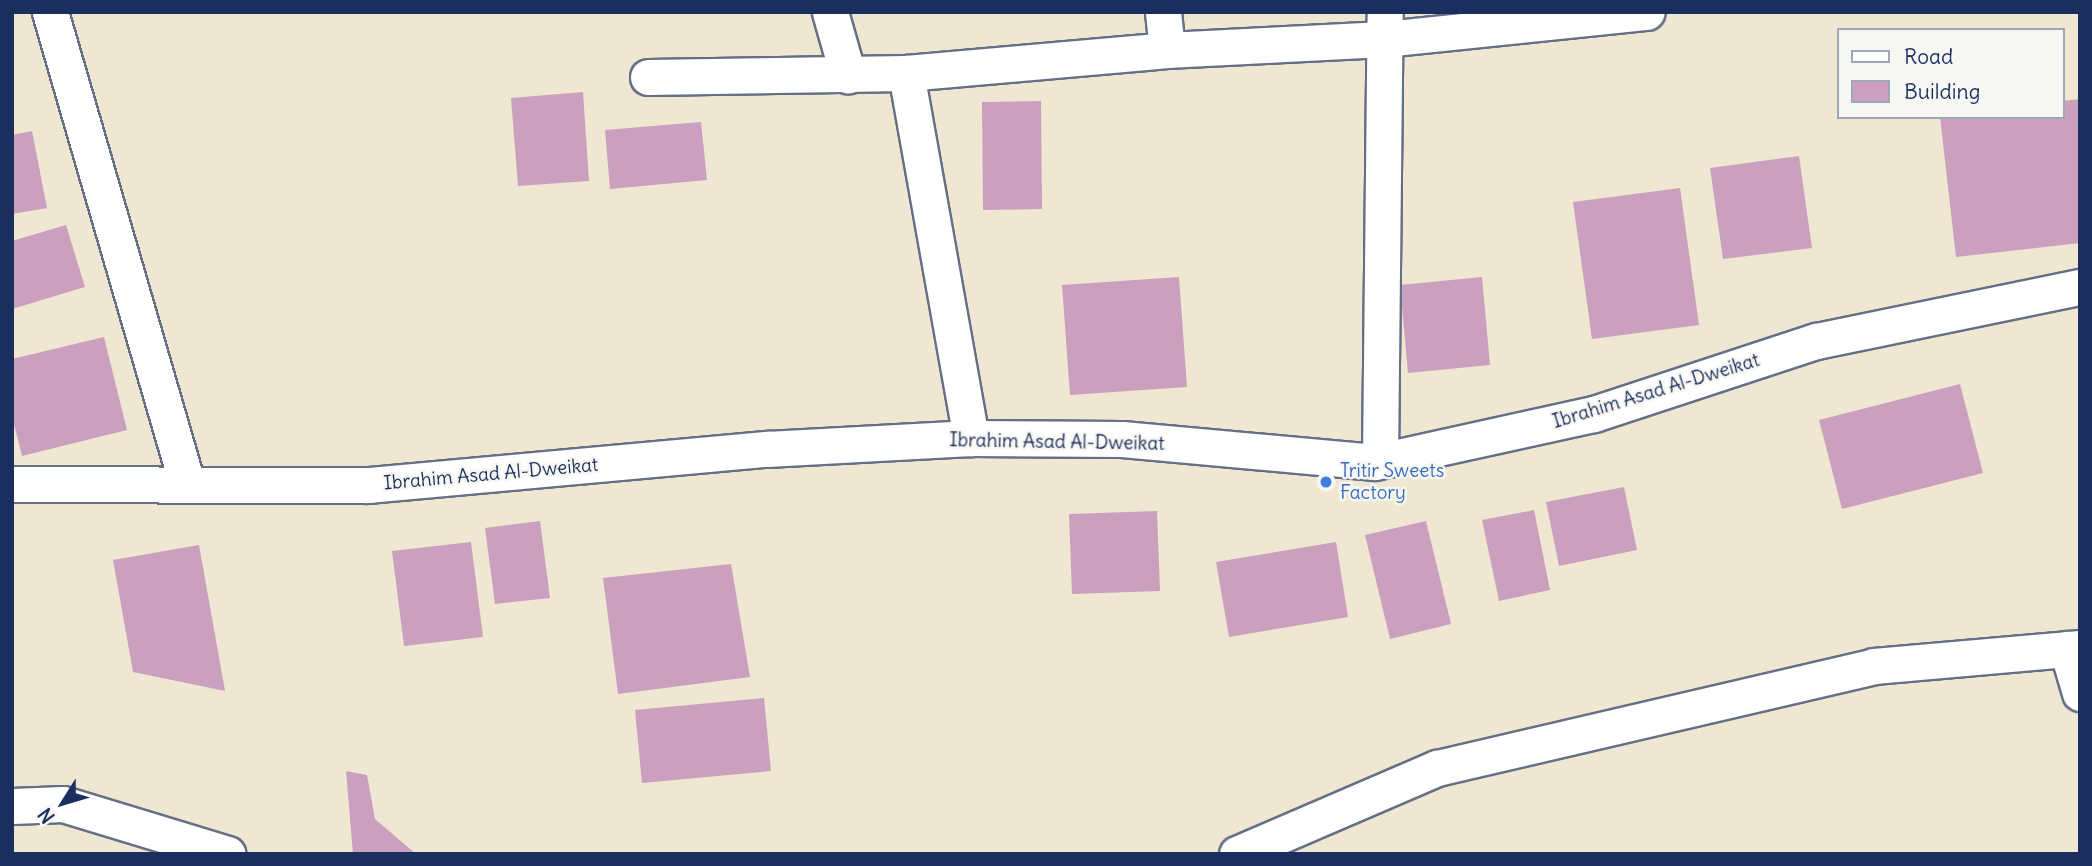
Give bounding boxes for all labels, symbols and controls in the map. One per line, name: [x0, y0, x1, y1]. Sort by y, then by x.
legend: [1836, 28, 2064, 119]
text: Road: [1904, 43, 1953, 70]
text: Building: [1904, 78, 1980, 105]
street label: Ibrahim Asad Al-Dweikat: [1550, 349, 1762, 433]
street label: Ibrahim Asad Al-Dweikat: [949, 429, 1165, 455]
street label: Ibrahim Asad Al-Dweikat: [383, 453, 599, 495]
place label: Tritir Sweets Factory: [1340, 460, 1444, 504]
marker: Tritir Sweets Factory: [1318, 474, 1334, 490]
north arrow: [28, 768, 98, 838]
text: N: [33, 803, 60, 828]

